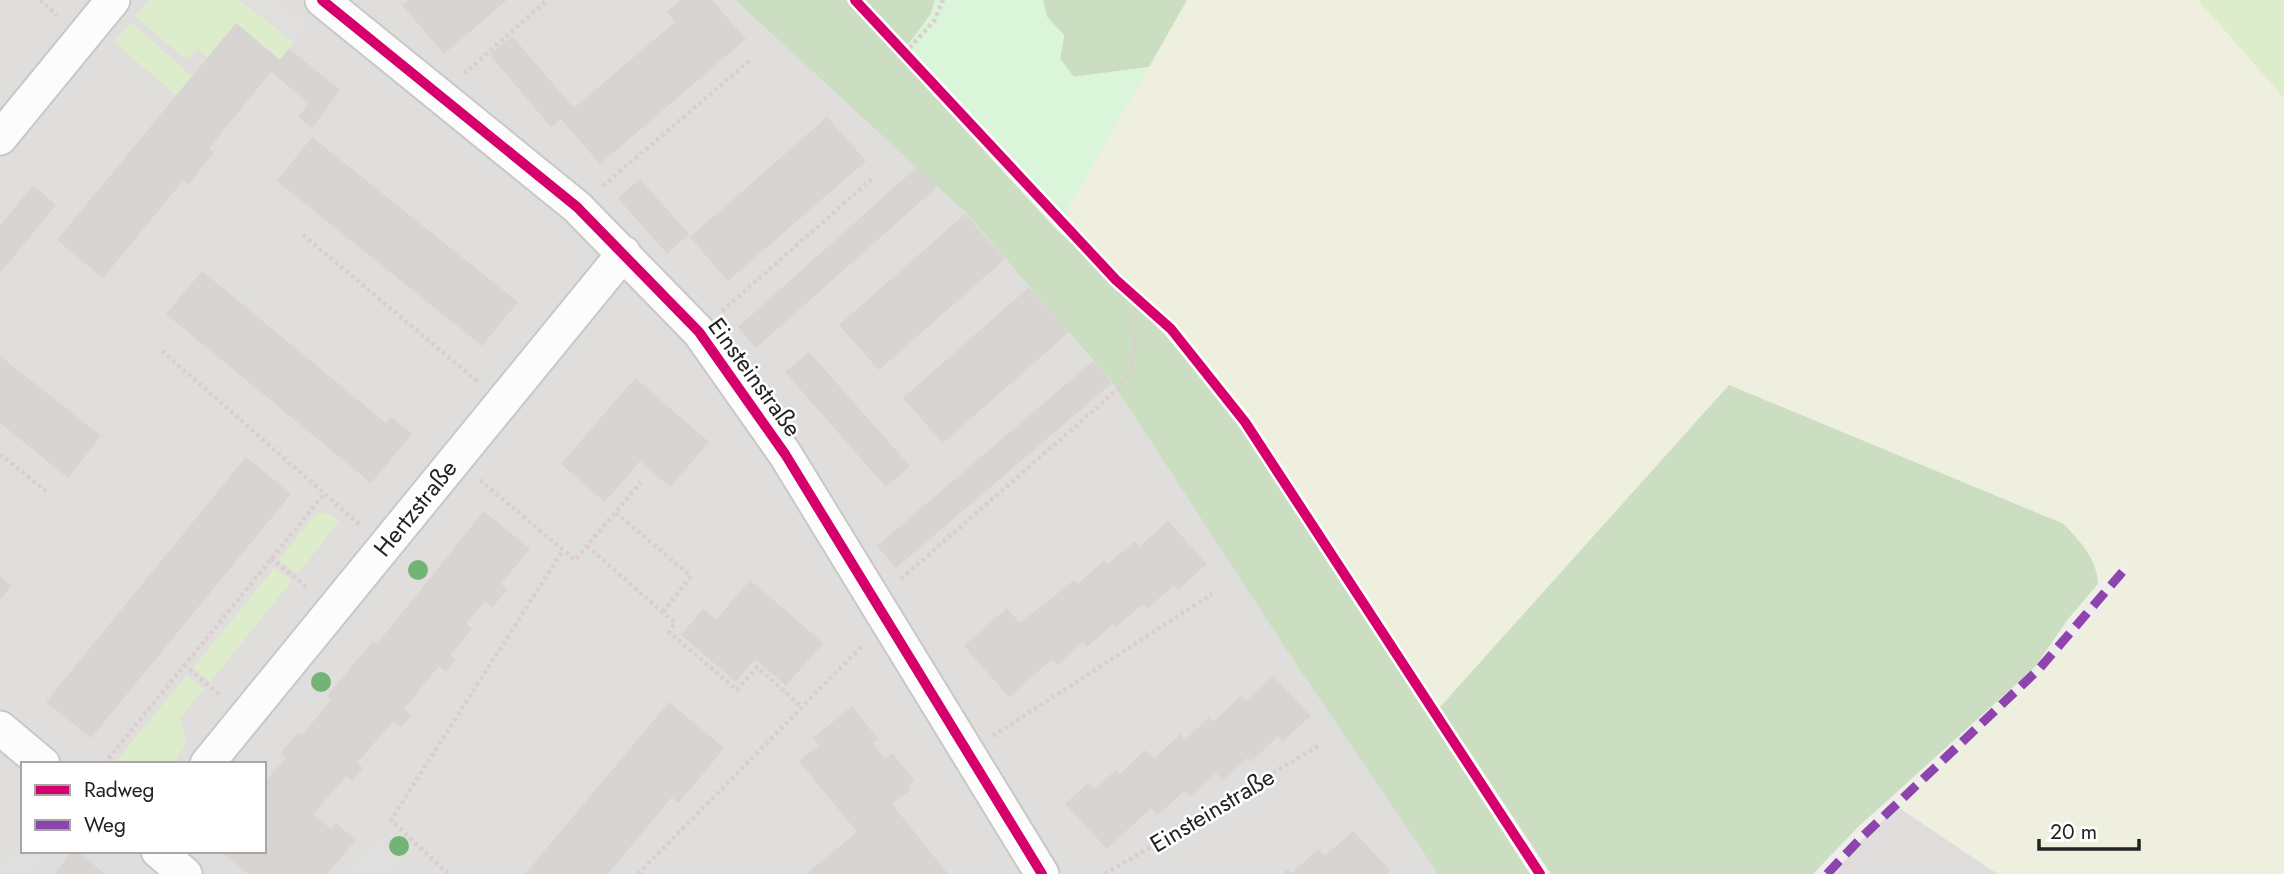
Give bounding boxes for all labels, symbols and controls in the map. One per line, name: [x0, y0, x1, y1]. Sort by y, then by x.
street label: Einsteinstraße: [700, 310, 810, 444]
street label: Hertzstraße: [365, 452, 465, 564]
street label: Einsteinstraße: [1143, 759, 1281, 861]
legend: [21, 762, 266, 853]
text: Radweg: [84, 775, 155, 805]
scale bar: [2039, 808, 2139, 852]
text: Weg: [84, 810, 126, 840]
text: 20 m: [2050, 817, 2097, 847]

